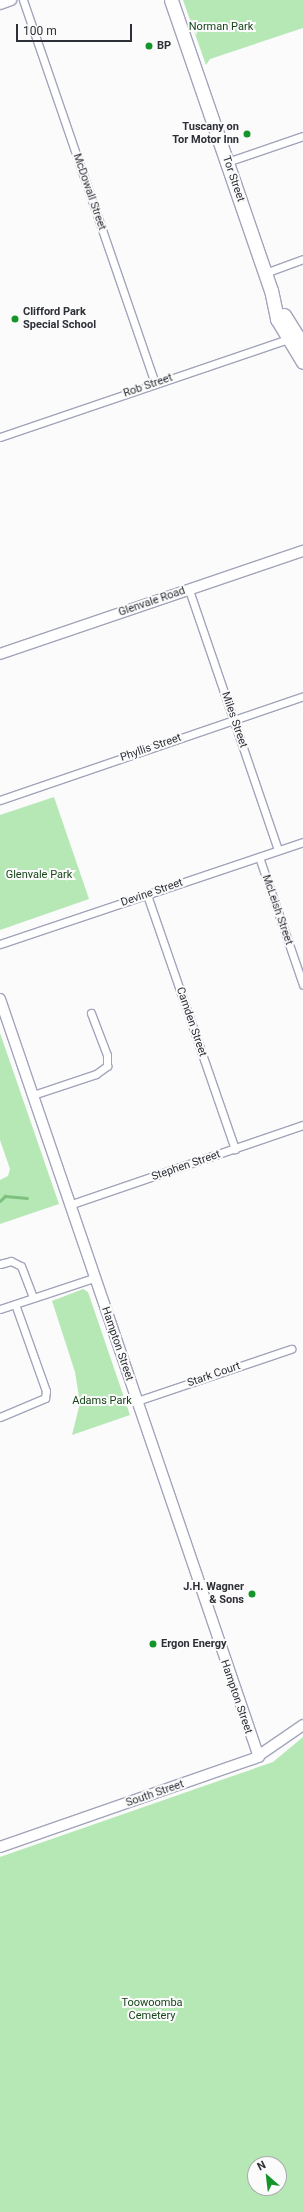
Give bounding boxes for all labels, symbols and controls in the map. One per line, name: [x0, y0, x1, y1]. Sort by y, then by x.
scale bar: [18, 16, 134, 42]
park label: Norman Park: [189, 20, 253, 34]
text: 100 m: [23, 24, 57, 38]
place label: BP: [157, 39, 171, 53]
marker: BP: [144, 41, 154, 51]
place label: Tuscany on Tor Motor Inn: [172, 121, 239, 147]
marker: Tuscany on Tor Motor Inn: [242, 129, 252, 139]
street label: McDowall Street: [70, 152, 108, 232]
street label: Tor Street: [219, 154, 247, 204]
place label: Clifford Park Special School: [23, 306, 96, 332]
marker: Clifford Park Special School: [10, 314, 20, 324]
street label: Rob Street: [122, 371, 174, 401]
street label: Glenvale Road: [117, 584, 187, 620]
street label: Miles Street: [218, 690, 250, 750]
street label: Phyllis Street: [119, 731, 183, 765]
park label: Glenvale Park: [6, 868, 72, 882]
street label: McLeish Street: [259, 873, 295, 947]
street label: Devine Street: [119, 876, 185, 910]
street label: Camden Street: [173, 986, 209, 1058]
street label: Stephen Street: [150, 1148, 222, 1184]
street label: Hampton Street: [98, 1305, 136, 1383]
street label: Stark Court: [186, 1360, 242, 1390]
park label: Adams Park: [72, 1394, 132, 1408]
place label: J.H. Wagner & Sons: [183, 1581, 244, 1607]
marker: J.H. Wagner & Sons: [247, 1589, 257, 1599]
place label: Ergon Energy: [161, 1637, 227, 1651]
marker: Ergon Energy: [148, 1639, 158, 1649]
street label: Hampton Street: [217, 1658, 255, 1736]
street label: South Street: [124, 1778, 186, 1810]
park label: Toowoomba Cemetery: [121, 1997, 183, 2023]
north arrow: [247, 2156, 287, 2196]
text: N: [255, 2158, 268, 2173]

